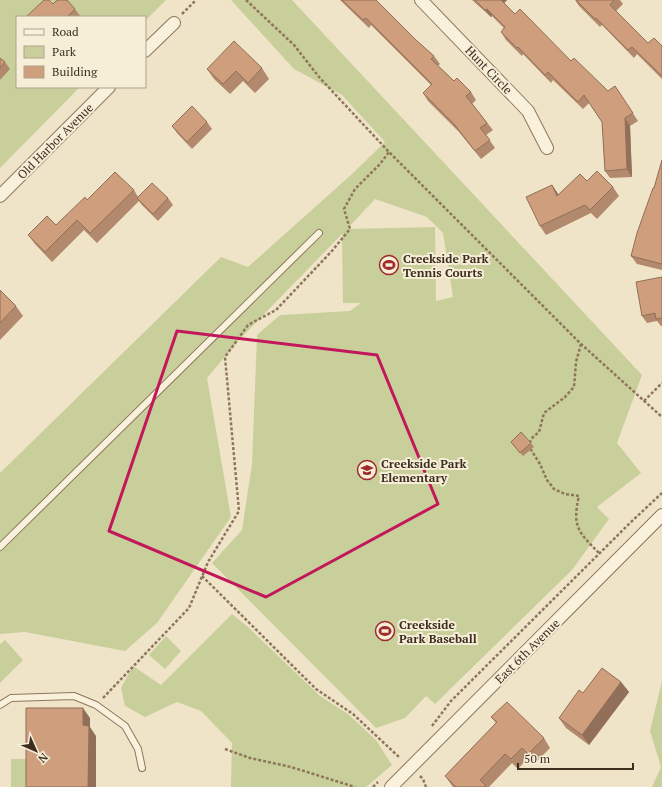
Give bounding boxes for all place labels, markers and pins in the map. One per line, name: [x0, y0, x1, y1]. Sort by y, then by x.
place label: Creekside Park Tennis Courts: [403, 251, 489, 280]
sports icon: Creekside Park Tennis Courts: [378, 254, 400, 276]
place label: Creekside Park Elementary: [381, 456, 467, 485]
school or university icon: Creekside Park Elementary: [356, 459, 378, 481]
place label: Creekside Park Baseball: [399, 617, 477, 646]
sports icon: Creekside Park Baseball: [374, 620, 396, 642]

